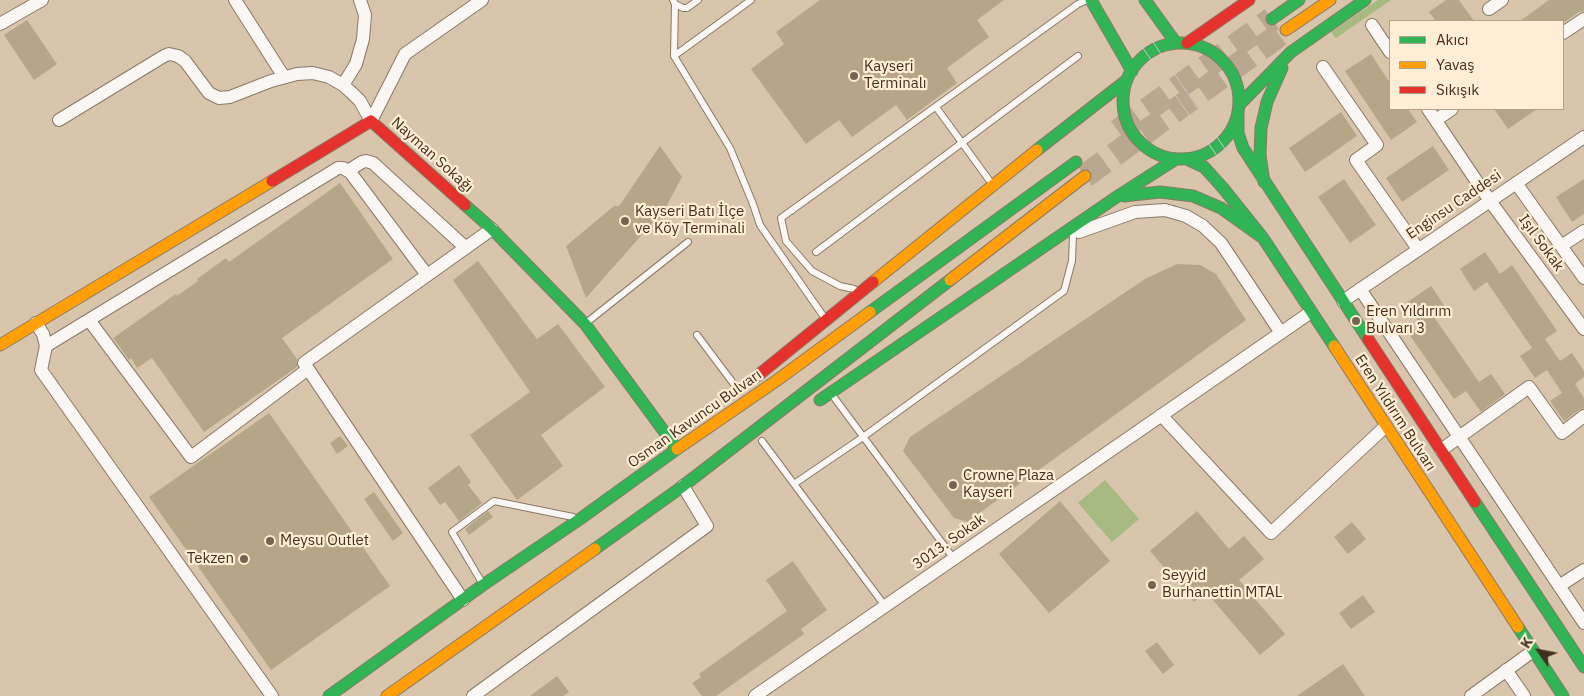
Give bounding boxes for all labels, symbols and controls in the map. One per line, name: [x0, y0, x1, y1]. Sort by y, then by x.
legend: [1389, 20, 1564, 110]
text: Akıcı: [1436, 30, 1469, 49]
text: Yavaş: [1436, 55, 1475, 74]
place label: Kayseri Terminalı: [864, 58, 927, 93]
marker: Kayseri Terminalı: [848, 70, 860, 82]
text: Sıkışık: [1436, 80, 1479, 99]
street label: Nayman Sokağı: [387, 114, 477, 196]
street label: Enginsu Caddesi: [1403, 167, 1505, 243]
place label: Kayseri Batı İlçe ve Köy Terminali: [635, 203, 745, 238]
street label: Işıl Sokak: [1514, 211, 1568, 275]
marker: Kayseri Batı İlçe ve Köy Terminali: [619, 215, 631, 227]
place label: Eren Yıldırım Bulvarı 3: [1366, 303, 1451, 338]
marker: Eren Yıldırım Bulvarı 3: [1350, 315, 1362, 327]
street label: Eren Yıldırım Bulvarı: [1351, 351, 1439, 475]
street label: Osman Kavuncu Bulvarı: [625, 366, 765, 472]
place label: Crowne Plaza Kayseri: [963, 467, 1054, 502]
marker: Crowne Plaza Kayseri: [947, 479, 959, 491]
street label: 3013. Sokak: [909, 510, 989, 574]
place label: Meysu Outlet: [280, 532, 369, 550]
marker: Meysu Outlet: [264, 535, 276, 547]
place label: Tekzen: [187, 550, 234, 568]
marker: Tekzen: [238, 553, 250, 565]
place label: Seyyid Burhanettin MTAL: [1162, 567, 1282, 602]
marker: Seyyid Burhanettin MTAL: [1146, 579, 1158, 591]
north arrow: [1514, 626, 1564, 676]
text: K: [1516, 634, 1537, 652]

